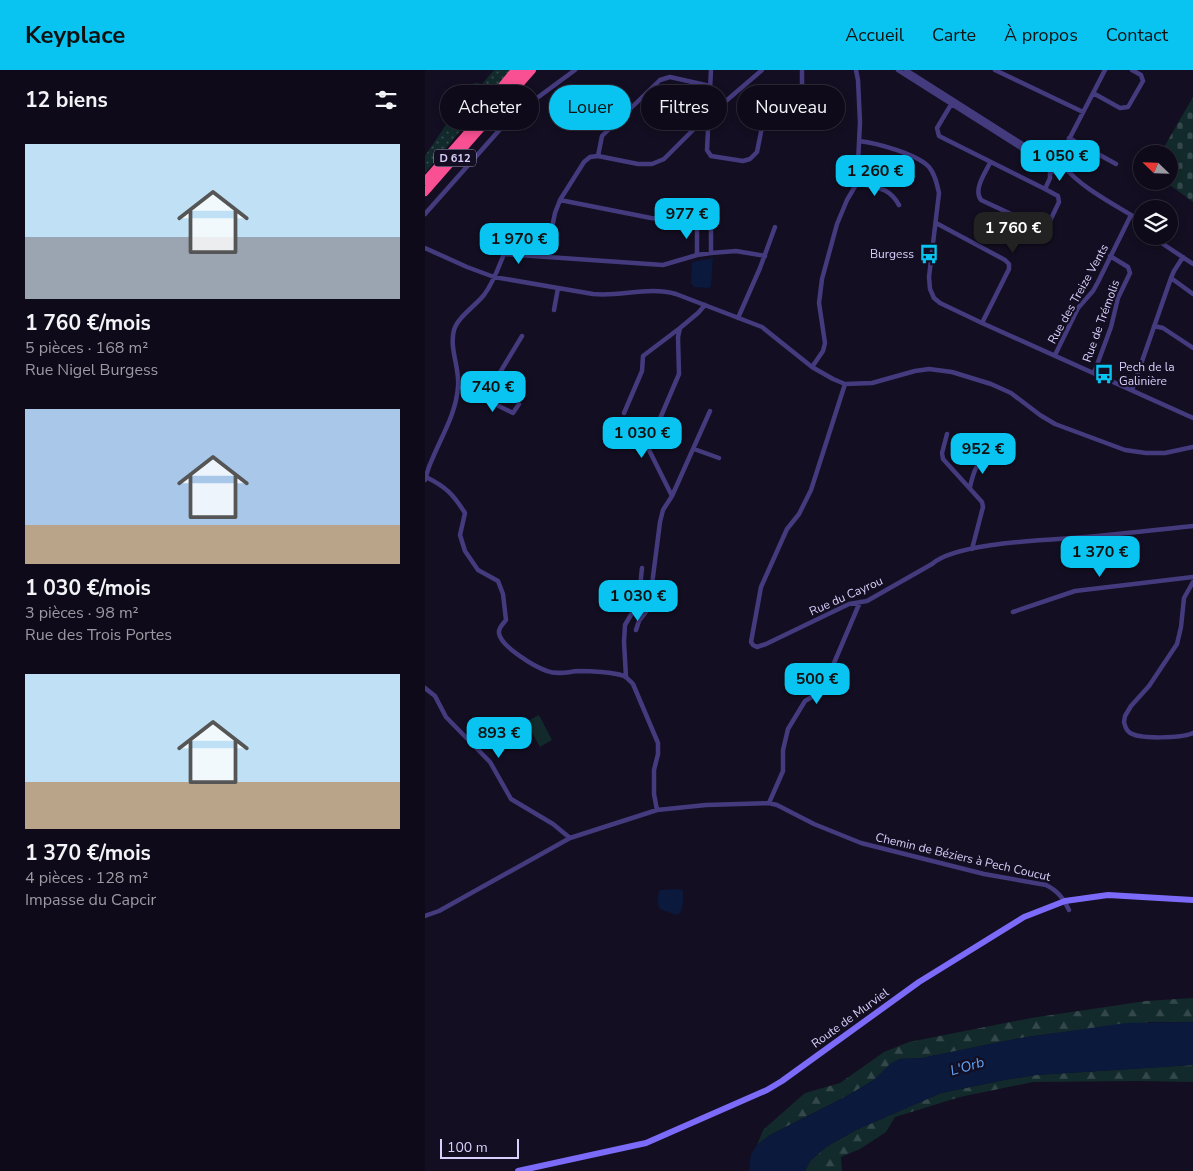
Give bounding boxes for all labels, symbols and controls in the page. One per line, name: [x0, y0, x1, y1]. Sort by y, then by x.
text: Keyplace: [25, 19, 125, 51]
text: Accueil: [845, 23, 904, 47]
text: Carte: [932, 23, 976, 47]
text: À propos: [1004, 23, 1078, 47]
text: Contact: [1106, 23, 1168, 47]
chip: Acheter: [440, 85, 539, 130]
chip: Louer: [549, 85, 631, 130]
chip: Filtres: [641, 85, 727, 130]
chip: Nouveau: [737, 85, 845, 130]
text: 12 biens: [25, 86, 108, 114]
icon: filters: [372, 86, 400, 114]
pin: 1 050 €: [1014, 140, 1106, 182]
text: 1 050 €: [1032, 145, 1088, 167]
north arrow: [1133, 145, 1177, 190]
map controls: [1133, 145, 1178, 245]
road number: D 612: [434, 150, 476, 166]
pin: 1 260 €: [829, 154, 921, 197]
text: 1 260 €: [847, 160, 903, 182]
icon: home: [168, 177, 258, 267]
pin: 977 €: [652, 198, 722, 240]
button: layers: [1133, 200, 1178, 245]
text: 977 €: [666, 203, 708, 225]
pin: 1 760 €: [967, 212, 1059, 254]
text: 1 760 €: [985, 217, 1041, 239]
pin: 1 970 €: [473, 222, 565, 265]
text: 1 970 €: [491, 228, 547, 250]
street label: Rue des Treize Vents: [1044, 241, 1112, 347]
bus stop icon: Burgess: [918, 243, 940, 265]
place label: Burgess: [870, 246, 914, 262]
street label: Rue de Trémolis: [1079, 277, 1123, 364]
text: 1 760 €/mois: [25, 309, 151, 337]
text: 5 pièces · 168 m²: [25, 337, 148, 359]
text: Rue Nigel Burgess: [25, 359, 158, 381]
place label: Pech de la Galinière: [1119, 359, 1175, 389]
bus stop icon: Pech de la Galinière: [1093, 363, 1115, 385]
pin: 740 €: [458, 370, 528, 413]
text: 740 €: [472, 376, 514, 398]
pin: 1 030 €: [596, 416, 688, 459]
text: 1 030 €: [614, 422, 670, 444]
pin: 952 €: [948, 432, 1018, 475]
text: 952 €: [962, 438, 1004, 460]
icon: home: [168, 442, 258, 532]
pin: 1 370 €: [1054, 536, 1146, 578]
text: 1 370 €: [1072, 541, 1128, 563]
street label: Rue du Cayrou: [807, 573, 885, 619]
text: 1 030 €/mois: [25, 574, 151, 602]
pin: 1 030 €: [592, 580, 684, 622]
text: 1 030 €: [610, 585, 666, 607]
text: 3 pièces · 98 m²: [25, 602, 139, 624]
text: Rue des Trois Portes: [25, 624, 172, 646]
pin: 500 €: [782, 662, 852, 705]
text: 500 €: [796, 668, 838, 690]
icon: home: [168, 707, 258, 797]
pin: 893 €: [464, 716, 534, 759]
text: 893 €: [478, 722, 520, 744]
street label: Chemin de Béziers à Pech Coucut: [874, 829, 1053, 885]
text: 1 370 €/mois: [25, 839, 151, 867]
text: 4 pièces · 128 m²: [25, 867, 148, 889]
text: Impasse du Capcir: [25, 889, 156, 911]
street label: Route de Murviel: [808, 984, 892, 1051]
water label: L'Orb: [948, 1053, 986, 1080]
scale bar: [440, 1136, 519, 1159]
text: 100 m: [447, 1138, 488, 1157]

